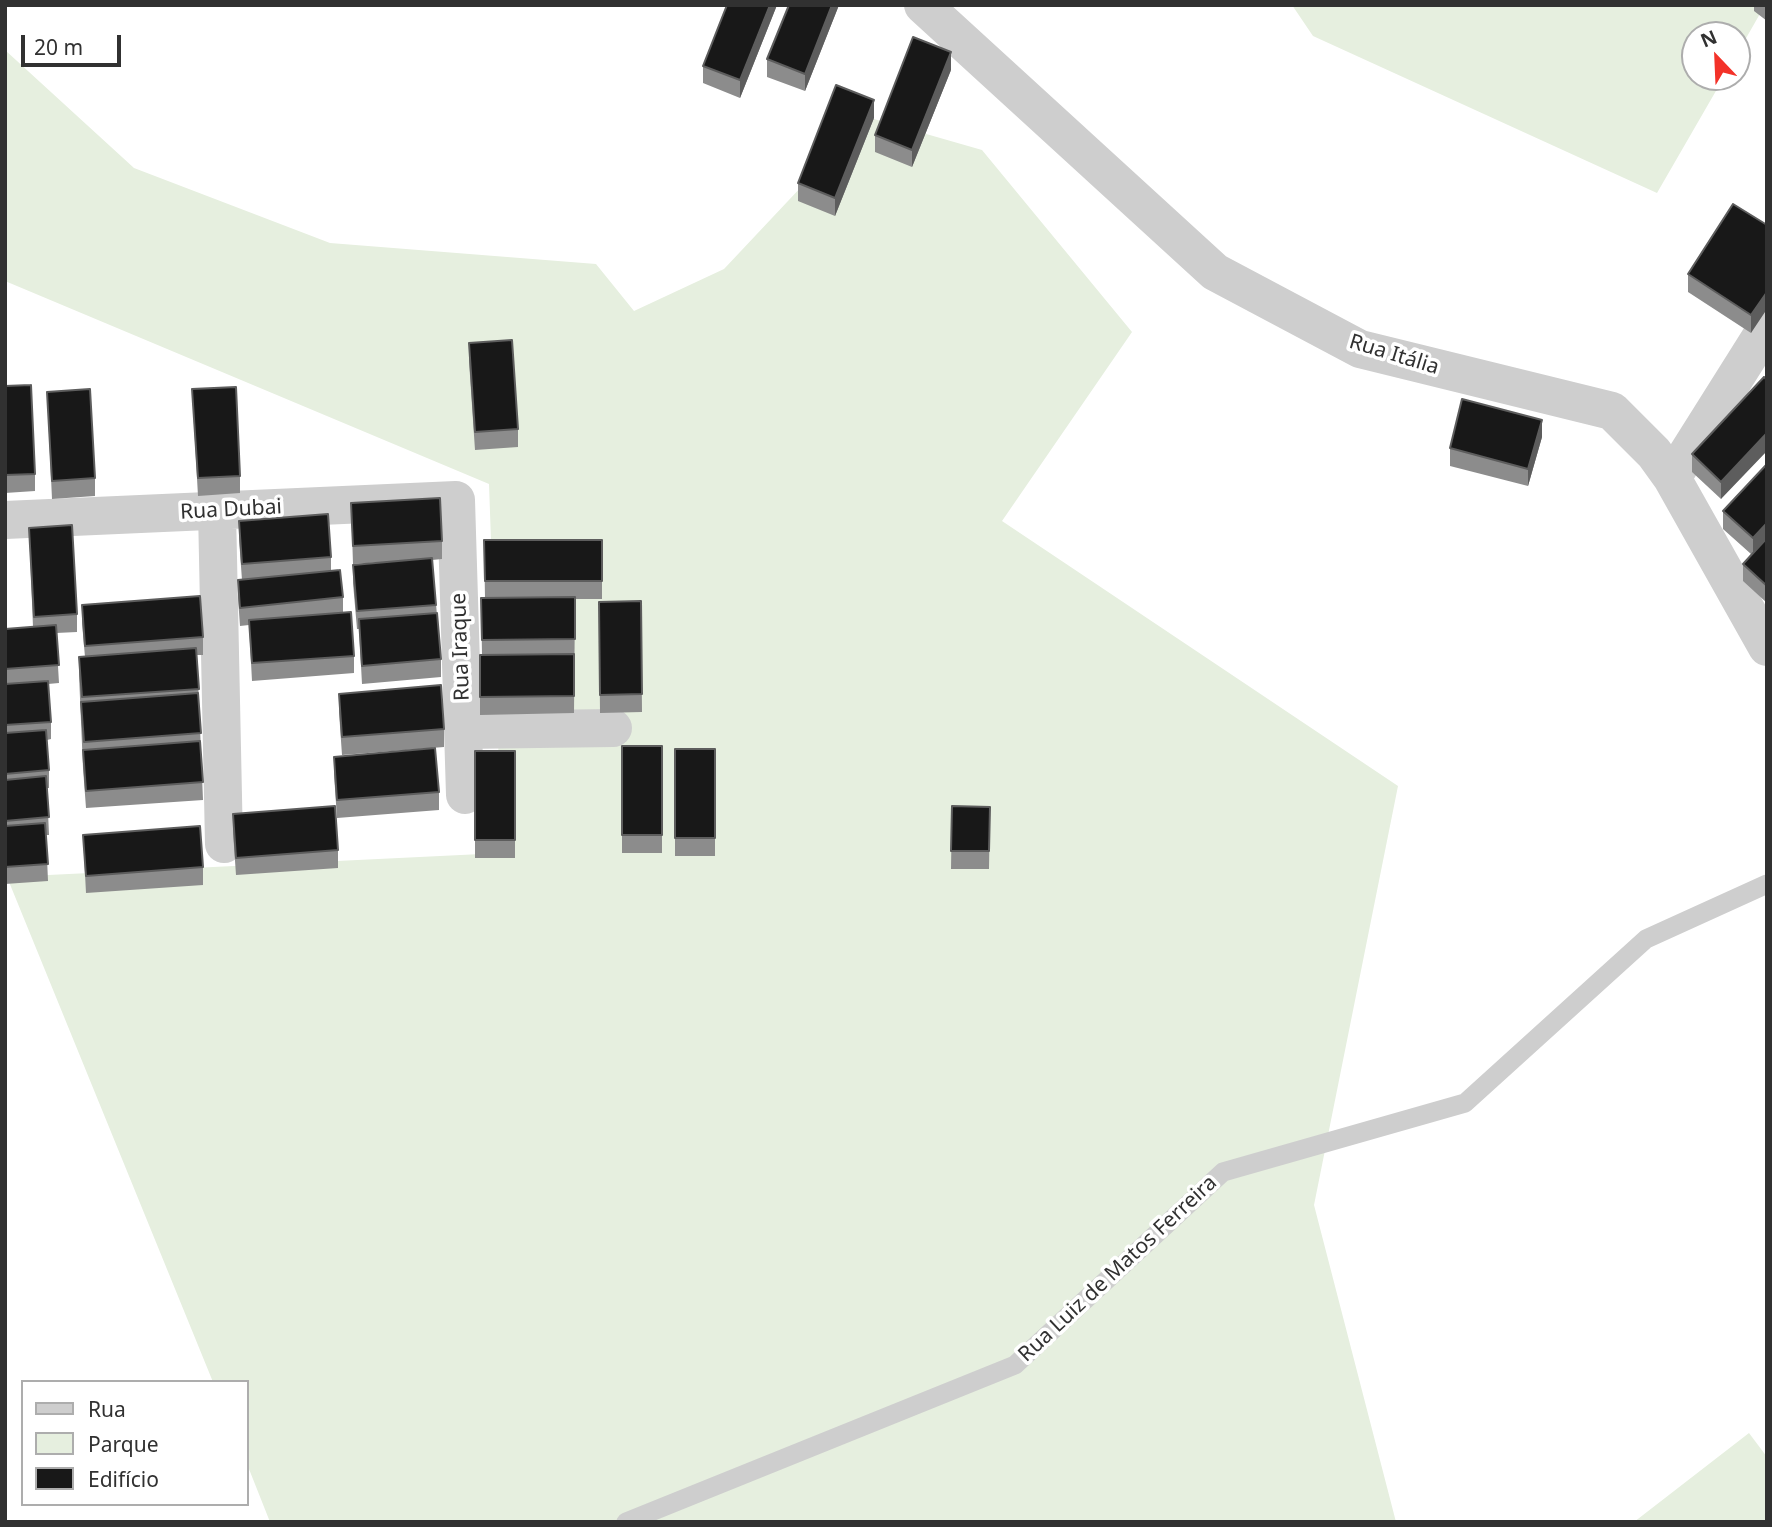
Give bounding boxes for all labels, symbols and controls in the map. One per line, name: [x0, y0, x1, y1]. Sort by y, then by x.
scale bar: [24, 21, 124, 65]
north arrow: [1681, 21, 1751, 91]
text: N: [1696, 24, 1721, 53]
text: 20 m: [34, 33, 83, 61]
street label: Rua Itália: [1346, 329, 1442, 381]
street label: Rua Dubai: [180, 495, 282, 525]
street label: Rua Iraque: [447, 593, 475, 701]
street label: Rua Luiz de Matos Ferreira: [1014, 1171, 1222, 1367]
legend: [21, 1380, 248, 1506]
text: Rua: [88, 1395, 126, 1423]
text: Parque: [88, 1430, 158, 1458]
text: Edifício: [88, 1465, 159, 1493]

